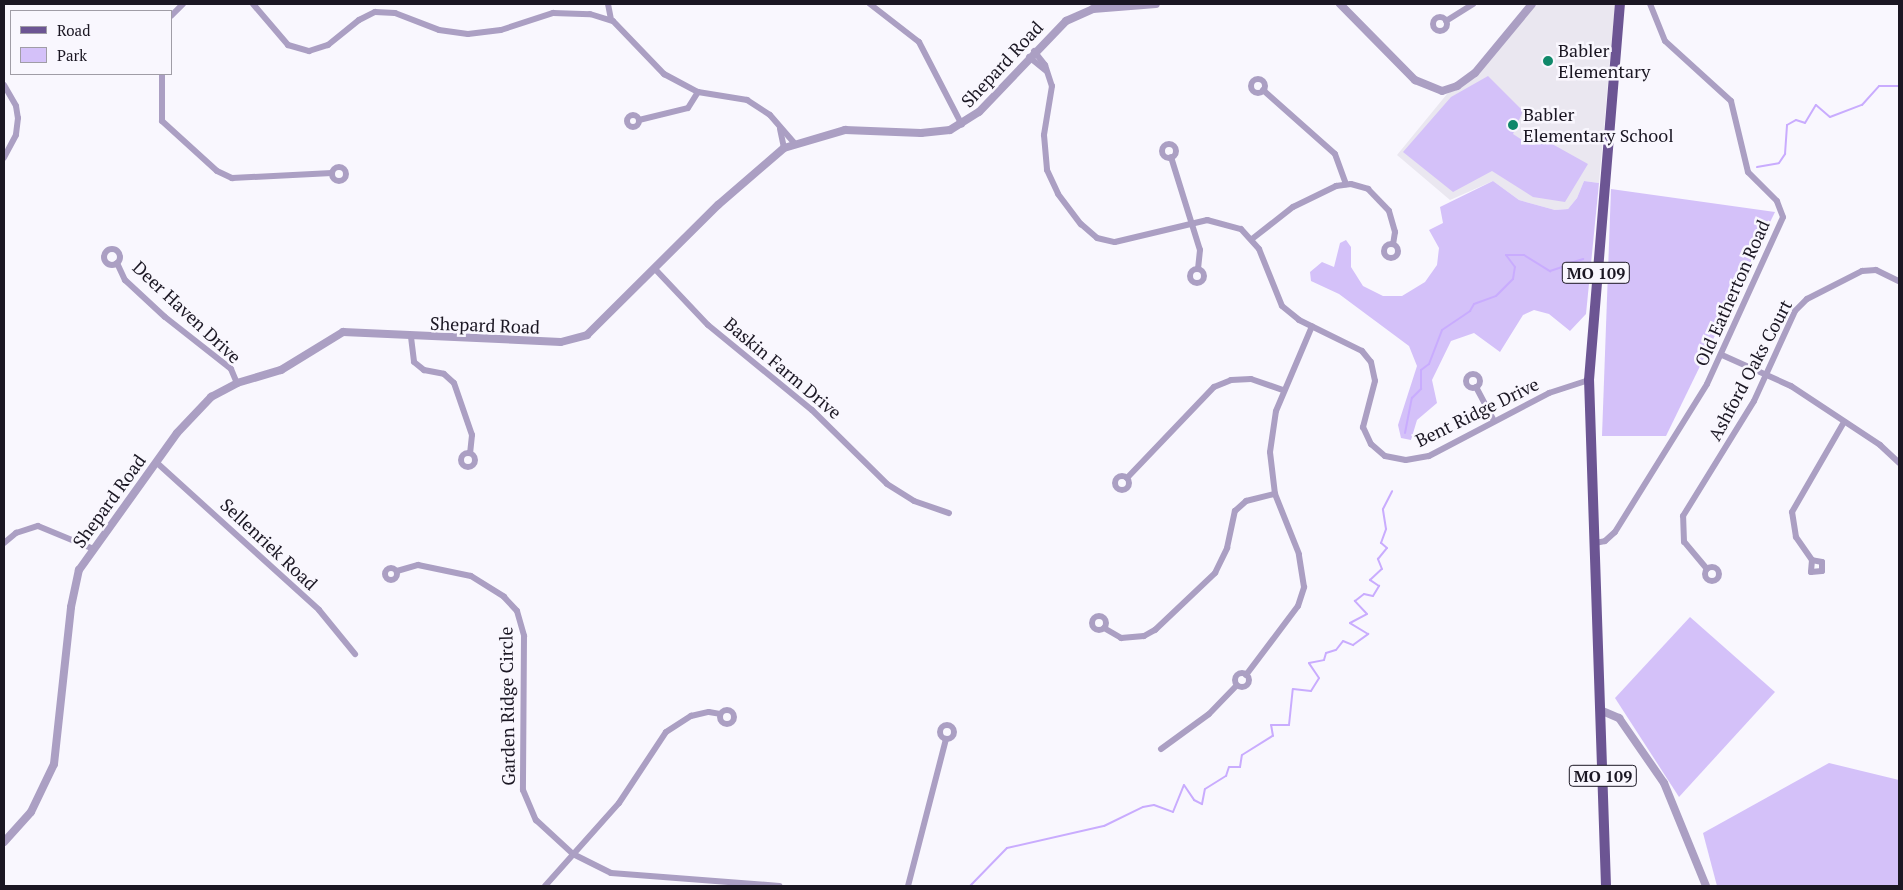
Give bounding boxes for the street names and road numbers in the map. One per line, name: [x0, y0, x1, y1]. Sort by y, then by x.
street label: Shepard Road: [957, 16, 1047, 112]
street label: Old Eatherton Road: [1690, 217, 1774, 369]
street label: Deer Haven Drive: [128, 256, 246, 368]
road number: MO 109: [1561, 260, 1631, 286]
street label: Ashford Oaks Court: [1704, 296, 1796, 444]
street label: Shepard Road: [430, 312, 540, 338]
street label: Baskin Farm Drive: [720, 313, 846, 423]
street label: Bent Ridge Drive: [1412, 373, 1542, 451]
street label: Shepard Road: [68, 450, 150, 552]
street label: Sellenriek Road: [216, 494, 322, 594]
street label: Garden Ridge Circle: [495, 626, 519, 786]
road number: MO 109: [1568, 762, 1638, 789]

